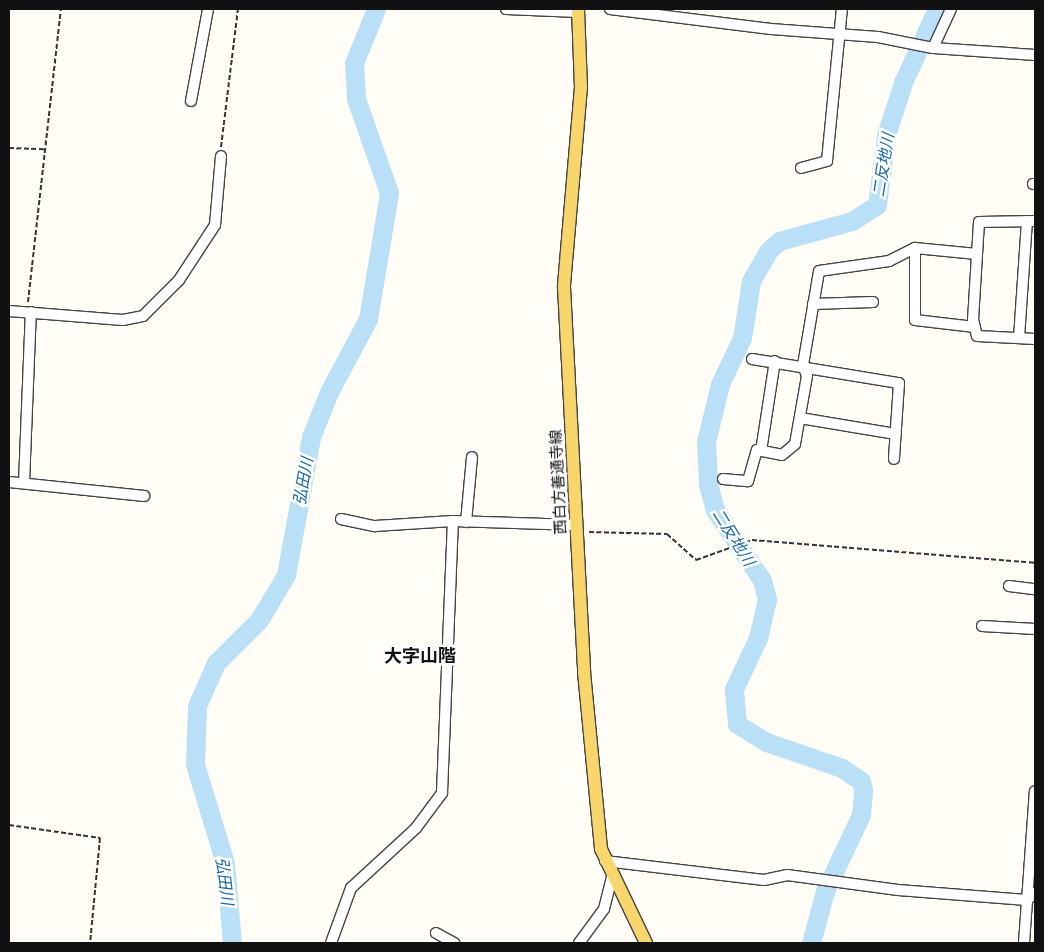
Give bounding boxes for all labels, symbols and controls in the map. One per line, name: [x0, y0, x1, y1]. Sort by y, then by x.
water label: 二反地川: [869, 132, 897, 198]
street label: 西白方善通寺線: [546, 429, 570, 535]
water label: 弘田川: [289, 456, 317, 506]
water label: 二反地川: [709, 505, 759, 569]
district label: 大字山階: [384, 644, 456, 666]
water label: 弘田川: [213, 856, 237, 906]

